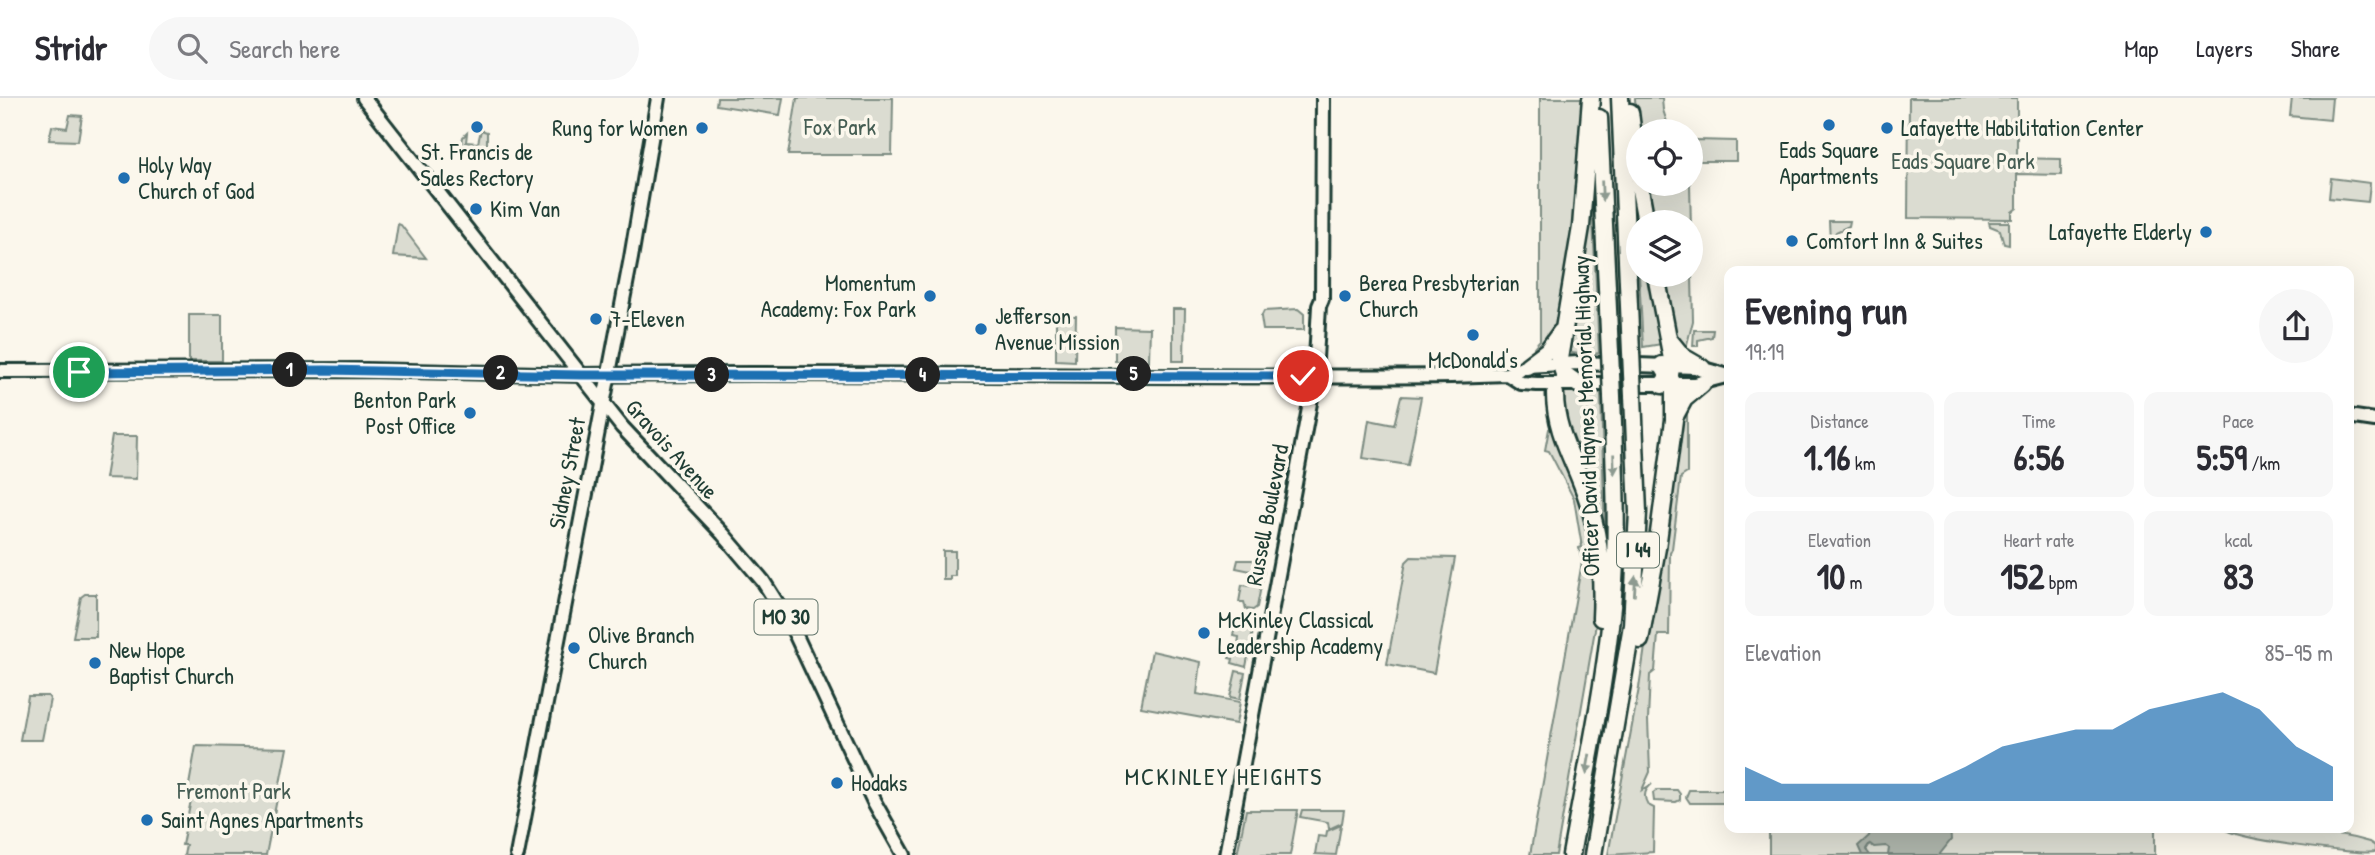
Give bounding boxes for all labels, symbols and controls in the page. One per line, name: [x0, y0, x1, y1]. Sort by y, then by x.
search box: [149, 17, 639, 80]
text: Stridr: [35, 26, 107, 70]
icon: search: [173, 29, 211, 67]
text: Search here: [229, 31, 340, 66]
text: Map: [2124, 32, 2158, 64]
text: Layers: [2196, 32, 2253, 64]
text: Share: [2291, 32, 2340, 64]
park label: Fox Park: [803, 111, 876, 142]
place label: Rung for Women: [552, 112, 688, 143]
place label: Lafayette Habilitation Center: [1901, 112, 2144, 143]
marker: Eads Square Apartments: [1821, 117, 1837, 133]
marker: St. Francis de Sales Rectory: [469, 119, 485, 135]
map controls: [1626, 119, 1703, 287]
button: locate: [1626, 119, 1703, 196]
marker: Rung for Women: [694, 120, 710, 136]
marker: Lafayette Habilitation Center: [1879, 120, 1895, 136]
place label: Eads Square Apartments: [1779, 134, 1879, 191]
place label: St. Francis de Sales Rectory: [420, 136, 534, 193]
park label: Eads Square Park: [1891, 145, 2035, 176]
place label: Holy Way Church of God: [138, 149, 254, 206]
marker: Holy Way Church of God: [116, 170, 132, 186]
one-way arrow: [1597, 180, 1608, 202]
place label: Kim Van: [490, 193, 560, 224]
marker: Kim Van: [468, 201, 484, 217]
button: layers: [1626, 210, 1703, 287]
place label: Lafayette Elderly: [2049, 216, 2192, 247]
marker: Lafayette Elderly: [2198, 224, 2214, 240]
place label: Comfort Inn & Suites: [1806, 225, 1983, 256]
marker: Comfort Inn & Suites: [1784, 233, 1800, 249]
street label: Officer David Haynes Memorial Highway: [1564, 255, 1607, 577]
place label: Momentum Academy: Fox Park: [761, 267, 916, 324]
place label: Berea Presbyterian Church: [1359, 267, 1520, 324]
text: Evening run: [1745, 284, 1908, 336]
marker: Momentum Academy: Fox Park: [922, 288, 938, 304]
marker: Berea Presbyterian Church: [1337, 288, 1353, 304]
button: share: [2259, 289, 2333, 363]
place label: Jefferson Avenue Mission: [995, 300, 1120, 357]
place label: 7-Eleven: [610, 303, 685, 334]
marker: 7-Eleven: [588, 311, 604, 327]
marker: Jefferson Avenue Mission: [973, 321, 989, 337]
marker: McDonald's: [1465, 327, 1481, 343]
text: 19:19: [1745, 336, 1784, 367]
pin: [49, 342, 109, 402]
place label: McDonald's: [1428, 344, 1518, 375]
pin: [1273, 346, 1333, 406]
pin: 1: [272, 352, 308, 388]
icon: arrive: [60, 353, 98, 391]
text: 1: [286, 356, 293, 382]
pin: 2: [484, 356, 518, 390]
pin: 5: [1116, 356, 1152, 392]
icon: check: [1284, 357, 1322, 395]
pin: 3: [694, 358, 730, 392]
pin: 4: [906, 358, 940, 392]
text: 2: [496, 359, 505, 385]
text: 5: [1129, 360, 1138, 386]
text: 3: [707, 361, 716, 387]
text: 4: [919, 361, 926, 387]
place label: Benton Park Post Office: [353, 384, 456, 441]
street label: Gravois Avenue: [619, 392, 726, 505]
marker: Benton Park Post Office: [462, 405, 478, 421]
text: Distance: [1811, 408, 1869, 434]
text: Time: [2022, 408, 2056, 434]
text: Pace: [2223, 408, 2254, 434]
street label: Sidney Street: [541, 414, 593, 531]
text: 1.16: [1804, 434, 1851, 481]
text: 6:56: [2014, 434, 2064, 481]
text: 5:59: [2196, 434, 2247, 481]
street label: Russell Boulevard: [1238, 442, 1295, 588]
text: km: [1851, 450, 1876, 476]
text: /km: [2247, 450, 2280, 476]
one-way arrow: [1609, 453, 1620, 475]
text: Elevation: [1808, 527, 1871, 553]
text: Heart rate: [2004, 527, 2074, 553]
text: kcal: [2224, 527, 2252, 553]
road number: I 44: [1617, 532, 1659, 568]
text: 10: [1817, 553, 1845, 600]
text: 152: [2000, 553, 2044, 600]
text: 83: [2223, 553, 2254, 600]
text: m: [1845, 569, 1863, 595]
text: bpm: [2044, 569, 2078, 595]
one-way arrow: [1630, 575, 1641, 597]
road number: MO 30: [754, 600, 818, 634]
place label: McKinley Classical Leadership Academy: [1218, 604, 1383, 661]
place label: Olive Branch Church: [588, 619, 695, 676]
marker: McKinley Classical Leadership Academy: [1196, 625, 1212, 641]
place label: New Hope Baptist Church: [109, 634, 234, 691]
text: Elevation: [1745, 637, 1821, 668]
text: 85–95 m: [2265, 637, 2333, 668]
marker: Olive Branch Church: [566, 640, 582, 656]
marker: New Hope Baptist Church: [87, 655, 103, 671]
one-way arrow: [1582, 753, 1593, 775]
district label: MCKINLEY HEIGHTS: [1125, 760, 1323, 792]
place label: Hodaks: [851, 767, 908, 798]
park label: Fremont Park: [176, 775, 291, 806]
marker: Hodaks: [829, 775, 845, 791]
place label: Saint Agnes Apartments: [161, 804, 363, 835]
marker: Saint Agnes Apartments: [139, 812, 155, 828]

